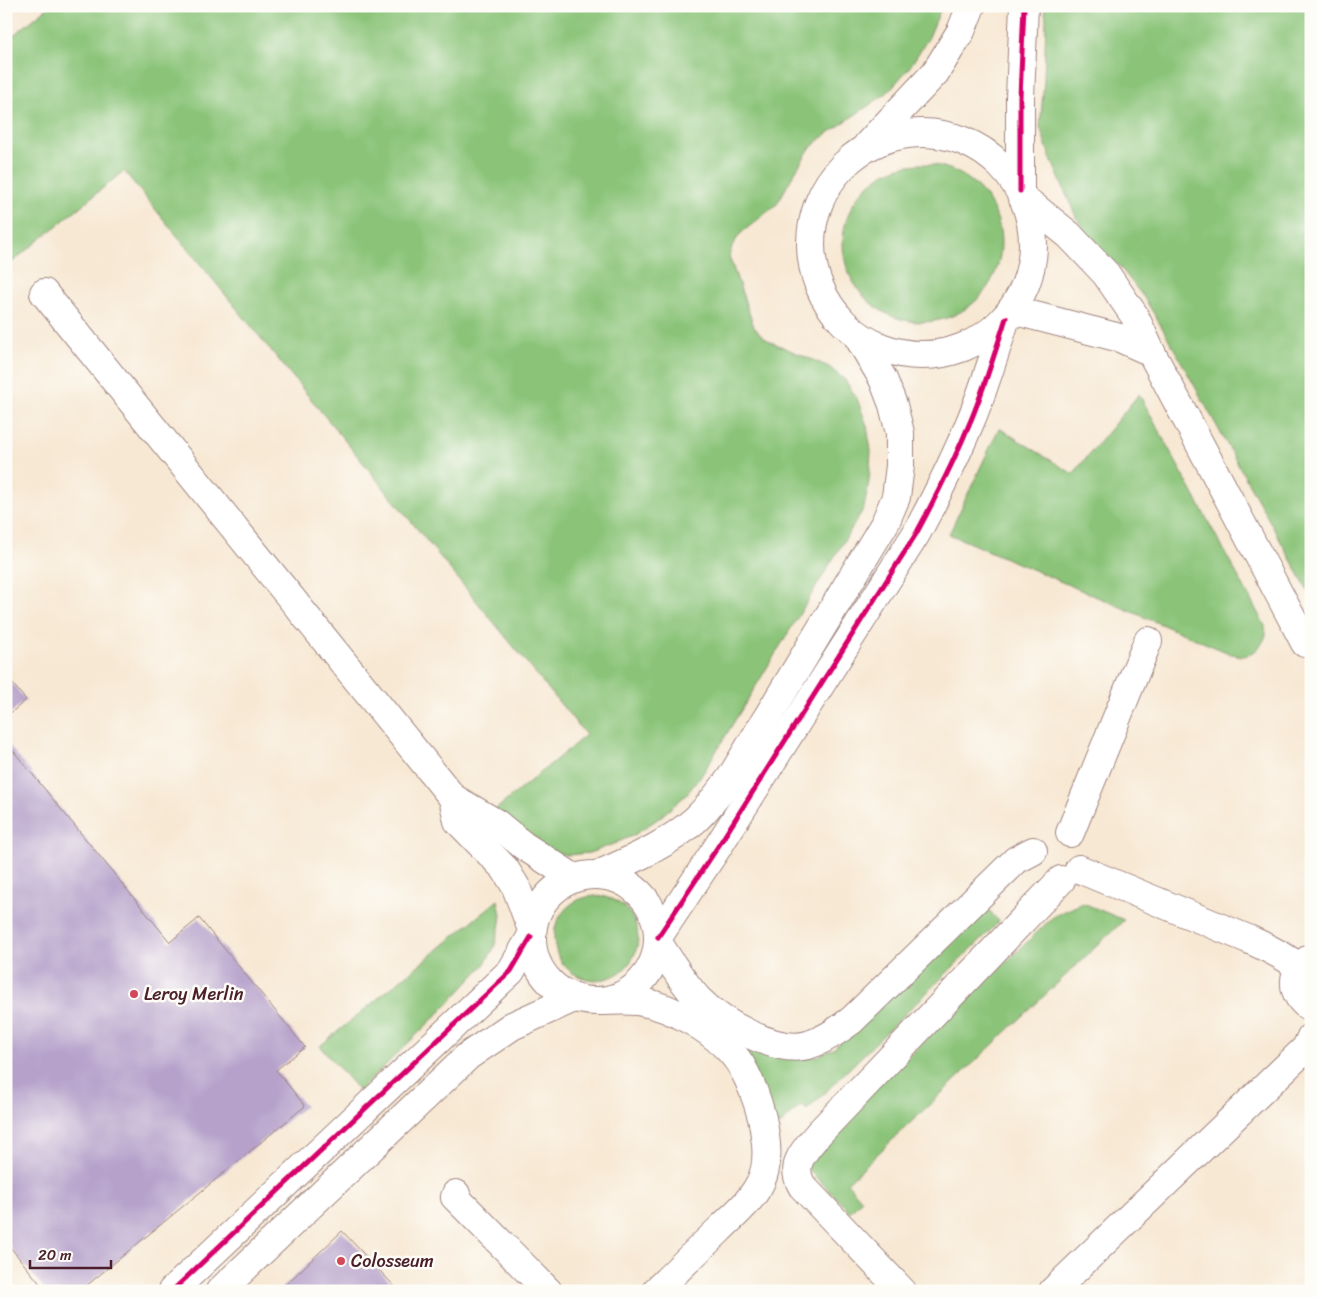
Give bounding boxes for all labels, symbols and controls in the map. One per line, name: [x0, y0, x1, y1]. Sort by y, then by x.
place label: Leroy Merlin: [144, 978, 244, 1010]
marker: Leroy Merlin: [128, 988, 140, 1000]
scale bar: [30, 1237, 111, 1269]
text: 20 m: [38, 1242, 72, 1268]
place label: Colosseum: [351, 1245, 434, 1277]
marker: Colosseum: [335, 1255, 347, 1267]

